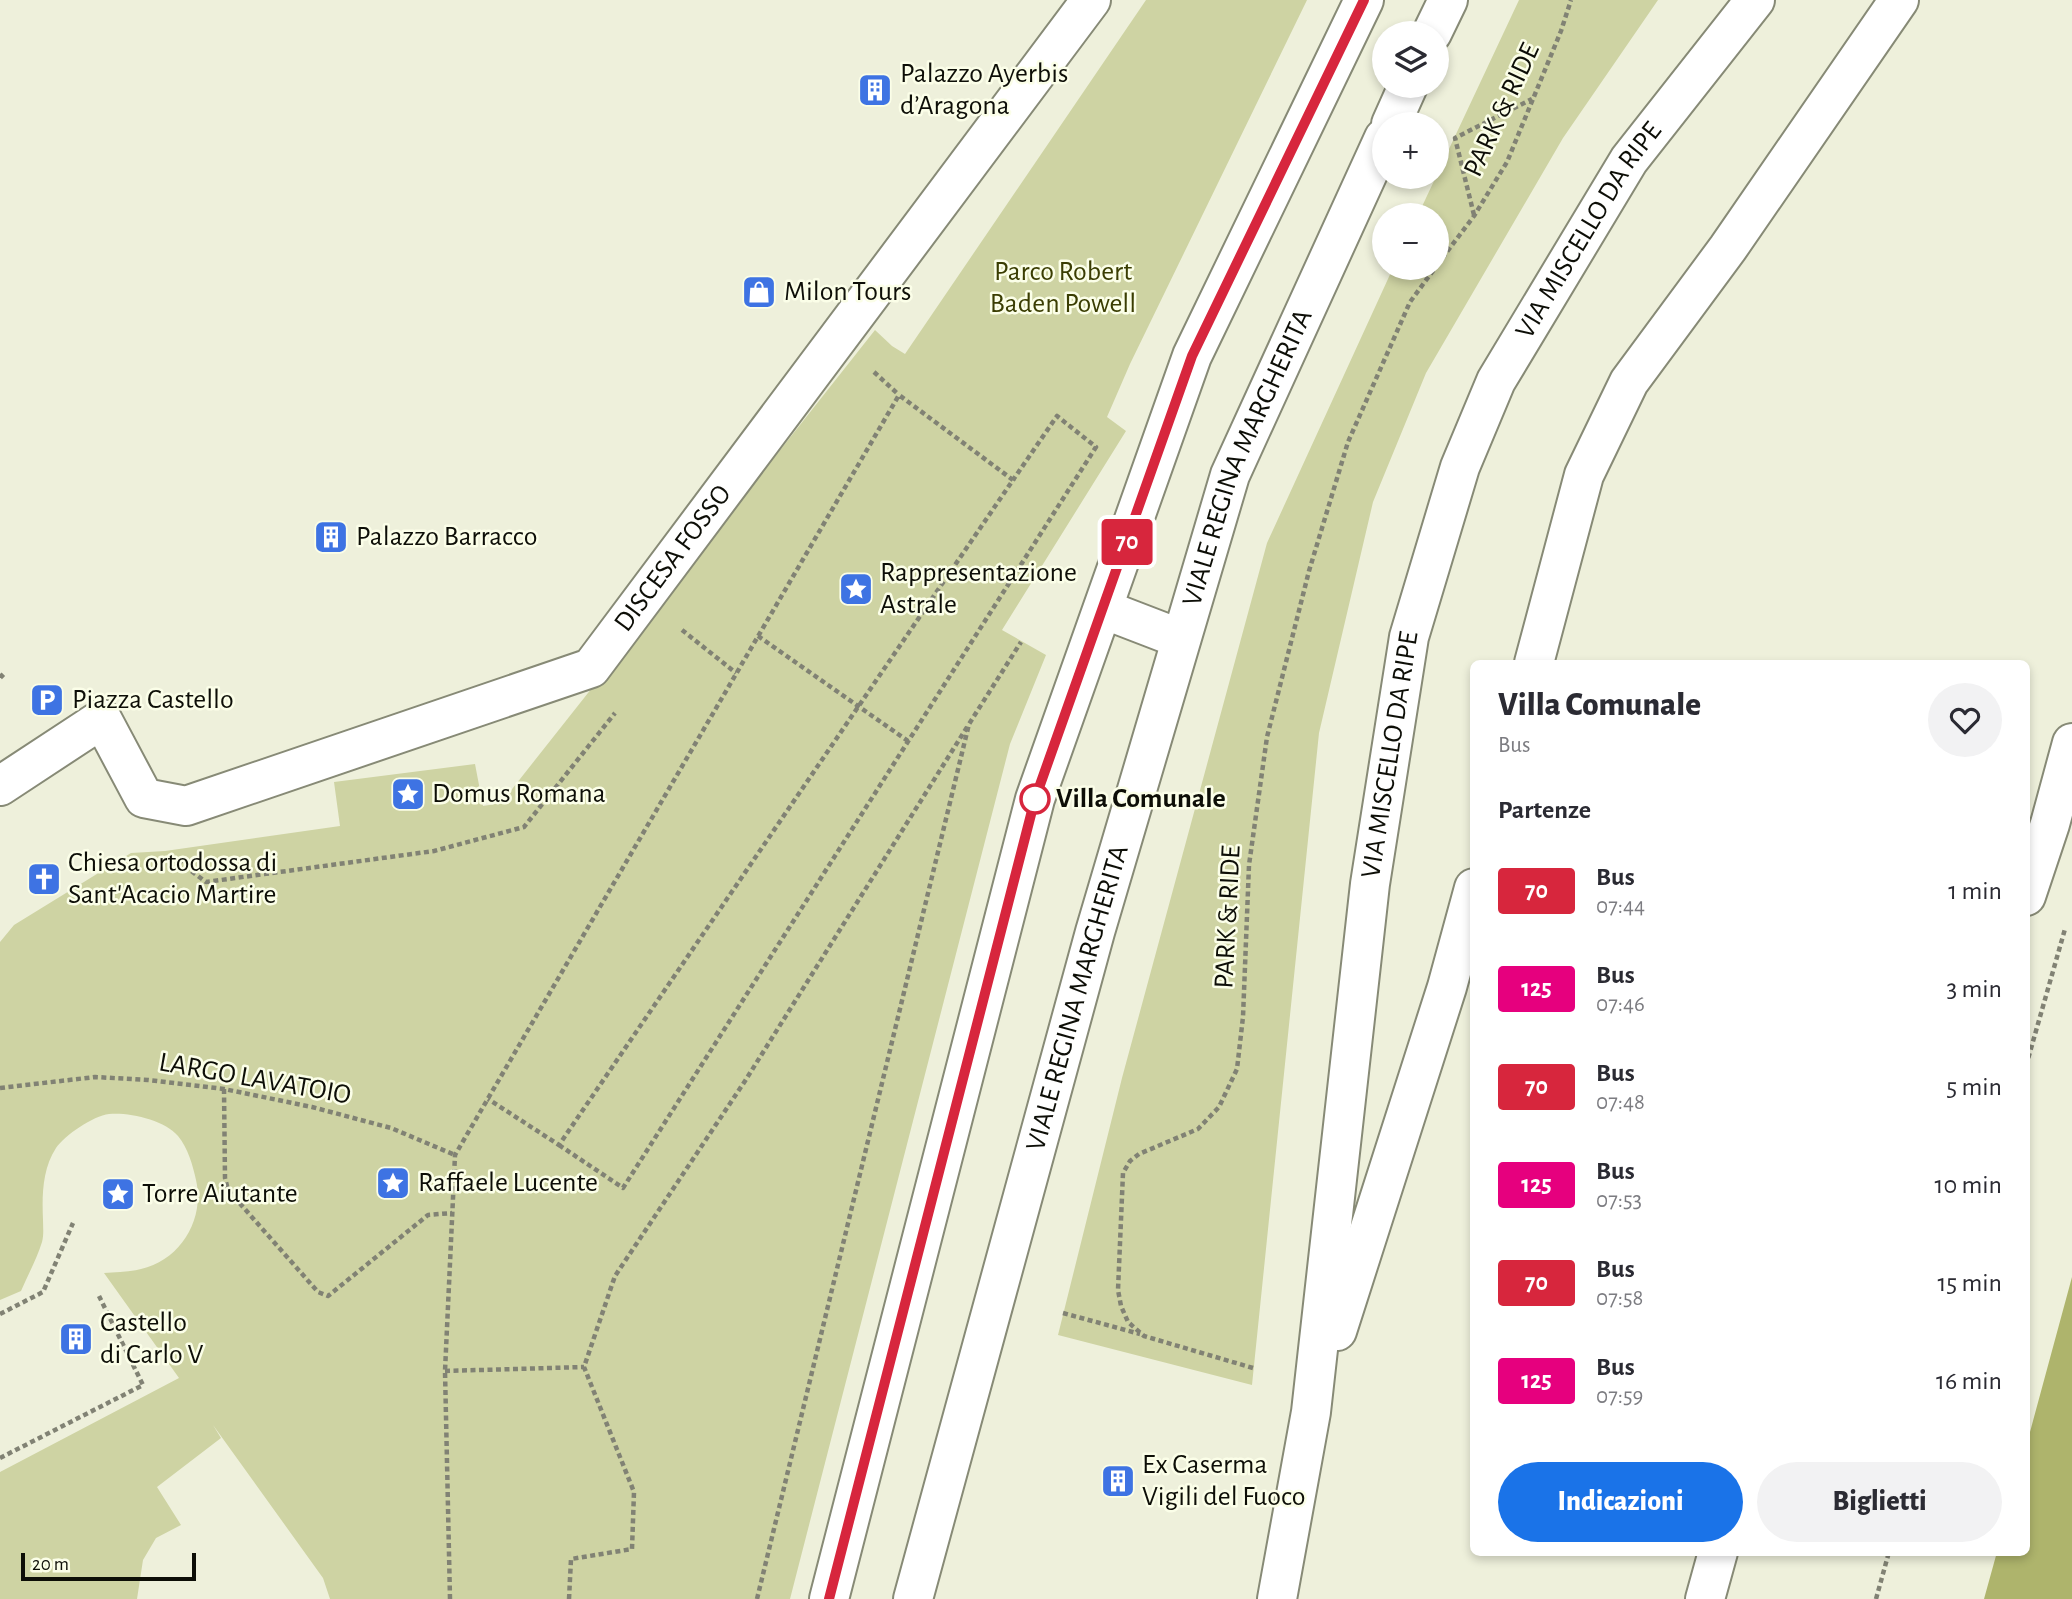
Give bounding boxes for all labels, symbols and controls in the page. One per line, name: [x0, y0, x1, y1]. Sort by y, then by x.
map controls: [1372, 21, 1449, 280]
button: layers: [1372, 21, 1449, 98]
street label: PARK & RIDE: [1459, 39, 1545, 181]
place label: Palazzo Ayerbis d’Aragona: [900, 60, 1068, 120]
building icon: Palazzo Ayerbis d’Aragona: [856, 71, 894, 109]
button: +: [1372, 112, 1449, 189]
street label: VIA MISCELLO DA RIPE: [1511, 117, 1667, 344]
button: −: [1372, 203, 1449, 280]
park label: Parco Robert Baden Powell: [990, 258, 1136, 318]
shop icon: Milon Tours: [740, 273, 778, 311]
place label: Milon Tours: [784, 278, 911, 306]
street label: VIALE REGINA MARGHERITA: [1178, 305, 1318, 609]
street label: DISCESA FOSSO: [609, 480, 737, 637]
building icon: Palazzo Barracco: [312, 518, 350, 556]
line badge: 70: [1096, 519, 1158, 565]
place label: Palazzo Barracco: [356, 523, 537, 551]
text: 70: [1116, 530, 1138, 554]
place label: Rappresentazione Astrale: [880, 559, 1077, 619]
place icon: Rappresentazione Astrale: [837, 570, 875, 608]
street label: VIA MISCELLO DA RIPE: [1357, 630, 1424, 880]
parking icon: Piazza Castello: [28, 681, 66, 719]
button: heart: [1928, 683, 2002, 757]
place label: Piazza Castello: [72, 686, 234, 714]
text: Villa Comunale: [1498, 689, 1701, 722]
text: Bus: [1498, 734, 1531, 757]
place icon: Domus Romana: [389, 775, 427, 813]
place label: Domus Romana: [432, 780, 606, 808]
marker: Villa Comunale: [1020, 784, 1050, 814]
place label: Villa Comunale: [1056, 785, 1226, 813]
text: Partenze: [1498, 797, 1591, 823]
street label: VIALE REGINA MARGHERITA: [1022, 842, 1134, 1154]
street label: PARK & RIDE: [1210, 845, 1246, 989]
place label: Chiesa ortodossa di Sant'Acacio Martire: [68, 849, 277, 909]
church icon: Chiesa ortodossa di Sant'Acacio Martire: [25, 860, 63, 898]
text: Bus: [1596, 864, 1635, 890]
text: 1 min: [1948, 878, 2002, 904]
text: 70: [1525, 879, 1548, 903]
text: 07:44: [1596, 895, 1645, 918]
text: Bus: [1596, 962, 1635, 988]
text: 3 min: [1946, 976, 2002, 1002]
text: 125: [1521, 977, 1552, 1001]
text: 07:46: [1596, 993, 1645, 1016]
street label: LARGO LAVATOIO: [157, 1048, 353, 1110]
text: Bus: [1596, 1060, 1635, 1086]
text: 5 min: [1946, 1074, 2002, 1100]
text: 70: [1525, 1075, 1548, 1099]
text: 07:48: [1596, 1091, 1645, 1114]
text: Bus: [1596, 1158, 1635, 1184]
place icon: Raffaele Lucente: [374, 1164, 412, 1202]
place label: Raffaele Lucente: [418, 1169, 598, 1197]
text: 10 min: [1935, 1172, 2002, 1198]
text: 125: [1521, 1173, 1552, 1197]
place icon: Torre Aiutante: [99, 1175, 137, 1213]
place label: Torre Aiutante: [142, 1180, 298, 1208]
text: 07:53: [1596, 1189, 1642, 1212]
text: Bus: [1596, 1256, 1635, 1282]
text: 15 min: [1937, 1270, 2002, 1296]
text: 70: [1525, 1271, 1548, 1295]
text: 07:58: [1596, 1287, 1644, 1310]
place label: Castello di Carlo V: [100, 1309, 203, 1369]
building icon: Castello di Carlo V: [57, 1320, 95, 1358]
text: Bus: [1596, 1354, 1635, 1380]
text: 16 min: [1936, 1368, 2002, 1394]
text: 125: [1521, 1369, 1552, 1393]
text: 07:59: [1596, 1385, 1643, 1408]
place label: Ex Caserma Vigili del Fuoco: [1142, 1451, 1306, 1511]
building icon: Ex Caserma Vigili del Fuoco: [1099, 1462, 1137, 1500]
button: Indicazioni: [1498, 1462, 1743, 1542]
button: Biglietti: [1757, 1462, 2002, 1542]
scale bar: [21, 1550, 196, 1582]
text: 20 m: [32, 1555, 69, 1574]

